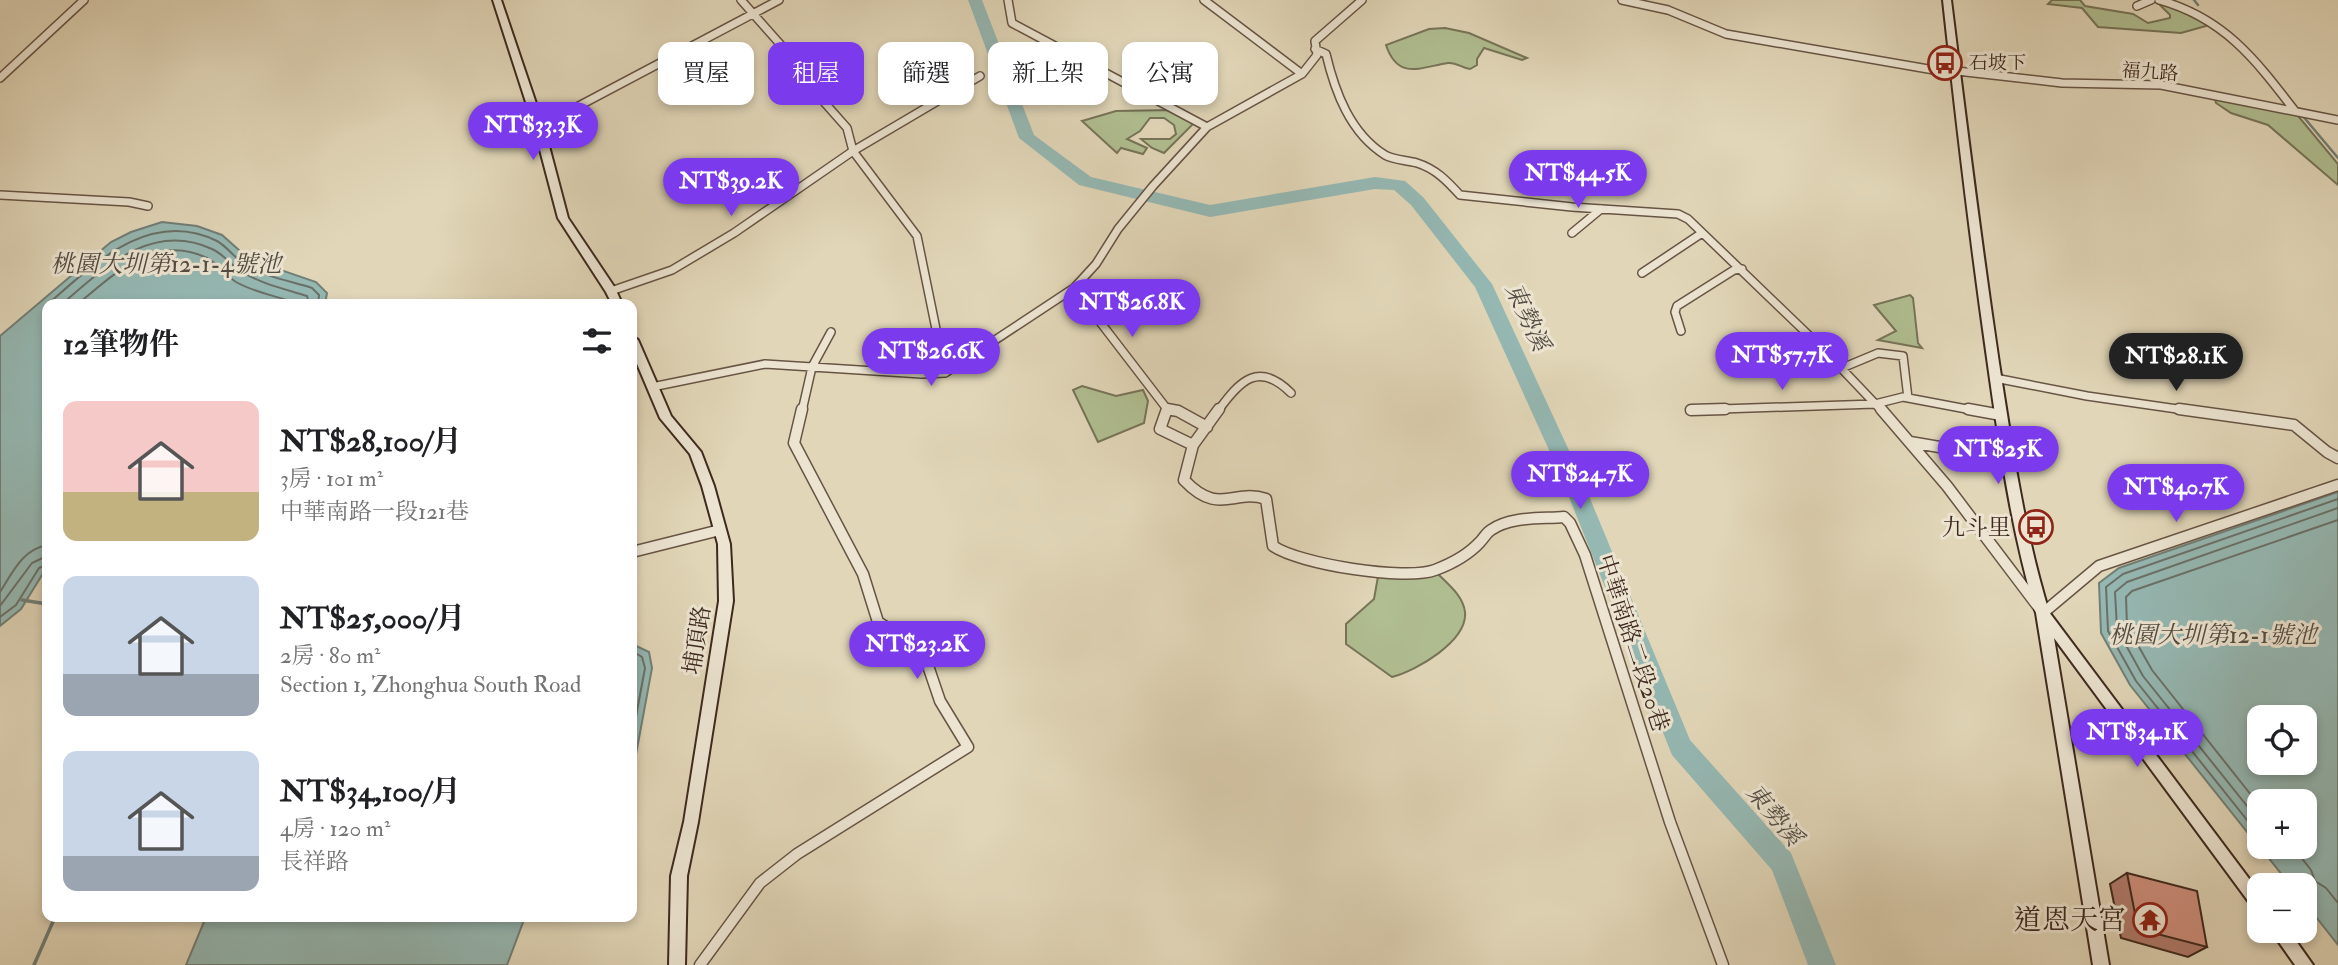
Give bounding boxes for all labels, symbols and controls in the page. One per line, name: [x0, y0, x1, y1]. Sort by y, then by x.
chip: 買屋: [658, 42, 754, 105]
chip: 租屋: [768, 42, 864, 105]
chip: 篩選: [878, 42, 974, 105]
chip: 新上架: [988, 42, 1108, 105]
chip: 公寓: [1122, 42, 1218, 105]
bus stop icon: 石坡下: [1926, 44, 1964, 82]
place label: 石坡下: [1969, 51, 2026, 75]
street label: 福九路: [2121, 58, 2179, 86]
pin: NT$33.3K: [461, 102, 605, 162]
text: NT$33.3K: [484, 110, 582, 139]
pin: NT$44.5K: [1506, 150, 1650, 210]
pin: NT$39.2K: [659, 158, 803, 218]
text: NT$44.5K: [1525, 158, 1631, 187]
text: NT$39.2K: [679, 166, 783, 195]
water label: 桃園大圳第12-1-4號池: [50, 249, 285, 280]
water label: 東勢溪: [1498, 278, 1558, 359]
pin: NT$26.8K: [1060, 280, 1204, 339]
text: NT$26.8K: [1079, 287, 1185, 316]
icon: filters: [578, 322, 616, 360]
text: 12筆物件: [63, 326, 179, 363]
pin: NT$26.6K: [859, 328, 1003, 388]
pin: NT$57.7K: [1710, 332, 1854, 392]
pin: NT$28.1K: [2104, 334, 2248, 393]
text: NT$26.6K: [878, 336, 984, 365]
text: NT$57.7K: [1731, 340, 1833, 369]
text: NT$28.1K: [2125, 341, 2227, 370]
text: NT$28,100/月: [280, 423, 462, 460]
pin: NT$25K: [1941, 426, 2055, 486]
icon: home: [119, 429, 203, 513]
text: NT$25K: [1954, 434, 2042, 463]
pin: NT$24.7K: [1508, 452, 1652, 511]
text: NT$24.7K: [1527, 459, 1633, 488]
text: 3房 · 101 m²: [280, 464, 383, 493]
pin: NT$40.7K: [2104, 464, 2248, 524]
text: NT$40.7K: [2123, 472, 2229, 501]
text: 中華南路一段121巷: [280, 497, 469, 526]
bus stop icon: 九斗里: [2017, 508, 2055, 546]
place label: 九斗里: [1942, 513, 2011, 542]
street label: 中華南路二段20巷: [1591, 551, 1675, 735]
text: NT$25,000/月: [280, 600, 465, 637]
icon: home: [119, 604, 203, 688]
street label: 埔頂路: [677, 604, 717, 676]
water label: 桃園大圳第12-1號池: [2109, 620, 2320, 651]
pin: NT$23.2K: [845, 622, 989, 681]
text: NT$23.2K: [865, 629, 969, 658]
text: 2房 · 80 m²: [280, 641, 381, 670]
text: Section 1, Zhonghua South Road: [280, 670, 581, 699]
map controls: [2247, 705, 2317, 943]
button: locate: [2247, 705, 2317, 775]
pin: NT$34.1K: [2065, 710, 2209, 769]
text: NT$34.1K: [2086, 717, 2188, 746]
text: NT$34,100/月: [280, 773, 461, 810]
water label: 東勢溪: [1739, 777, 1811, 855]
icon: home: [119, 779, 203, 863]
button: +: [2247, 789, 2317, 859]
text: 4房 · 120 m²: [280, 814, 390, 843]
text: 長祥路: [280, 847, 349, 876]
button: −: [2247, 873, 2317, 943]
temple icon: 道恩天宮: [2131, 901, 2169, 939]
place label: 道恩天宮: [2014, 903, 2126, 938]

